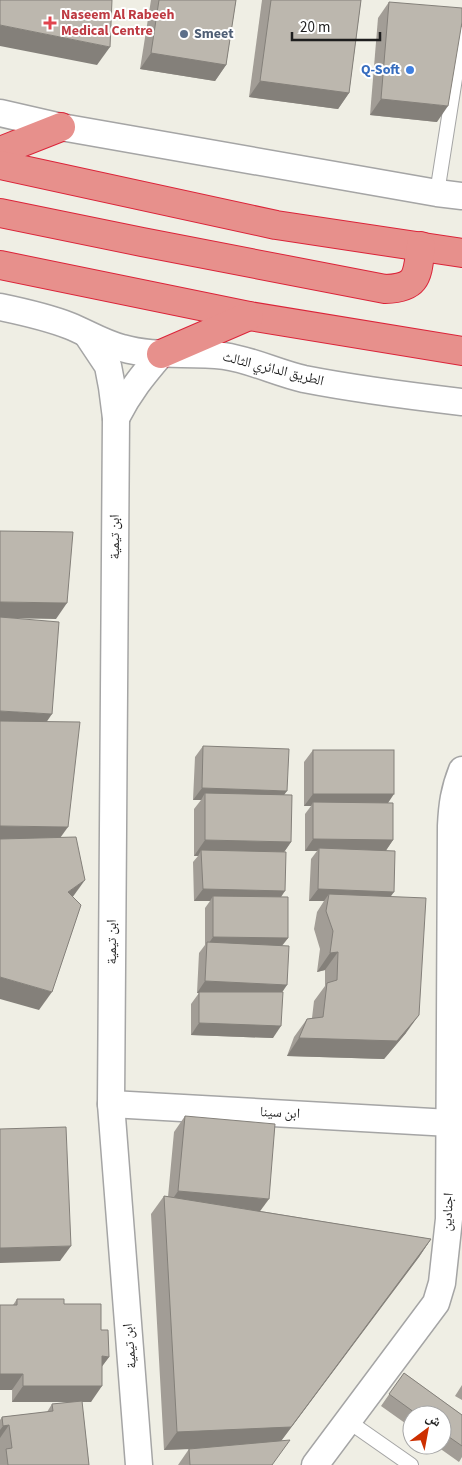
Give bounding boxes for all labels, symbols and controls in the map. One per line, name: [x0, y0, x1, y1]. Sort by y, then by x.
place label: Naseem Al Rabeeh Medical Centre: [61, 5, 174, 41]
scale bar: [292, 10, 380, 42]
marker: Naseem Al Rabeeh Medical Centre: [43, 16, 57, 30]
text: 20 m: [300, 17, 330, 38]
place label: Smeet: [194, 24, 234, 44]
marker: Smeet: [178, 28, 190, 40]
place label: Q-Soft: [361, 60, 400, 80]
marker: Q-Soft: [404, 64, 416, 76]
street label: الطريق الدائري الثالث: [220, 347, 326, 392]
street label: ابن تيمية: [105, 514, 125, 560]
street label: ابن تيمية: [102, 919, 122, 965]
street label: ابن سينا: [259, 1102, 301, 1124]
street label: اجنادين: [437, 1192, 459, 1232]
street label: ابن تيمية: [118, 1323, 142, 1369]
north arrow: [402, 1405, 452, 1455]
text: ش: [422, 1407, 445, 1432]

